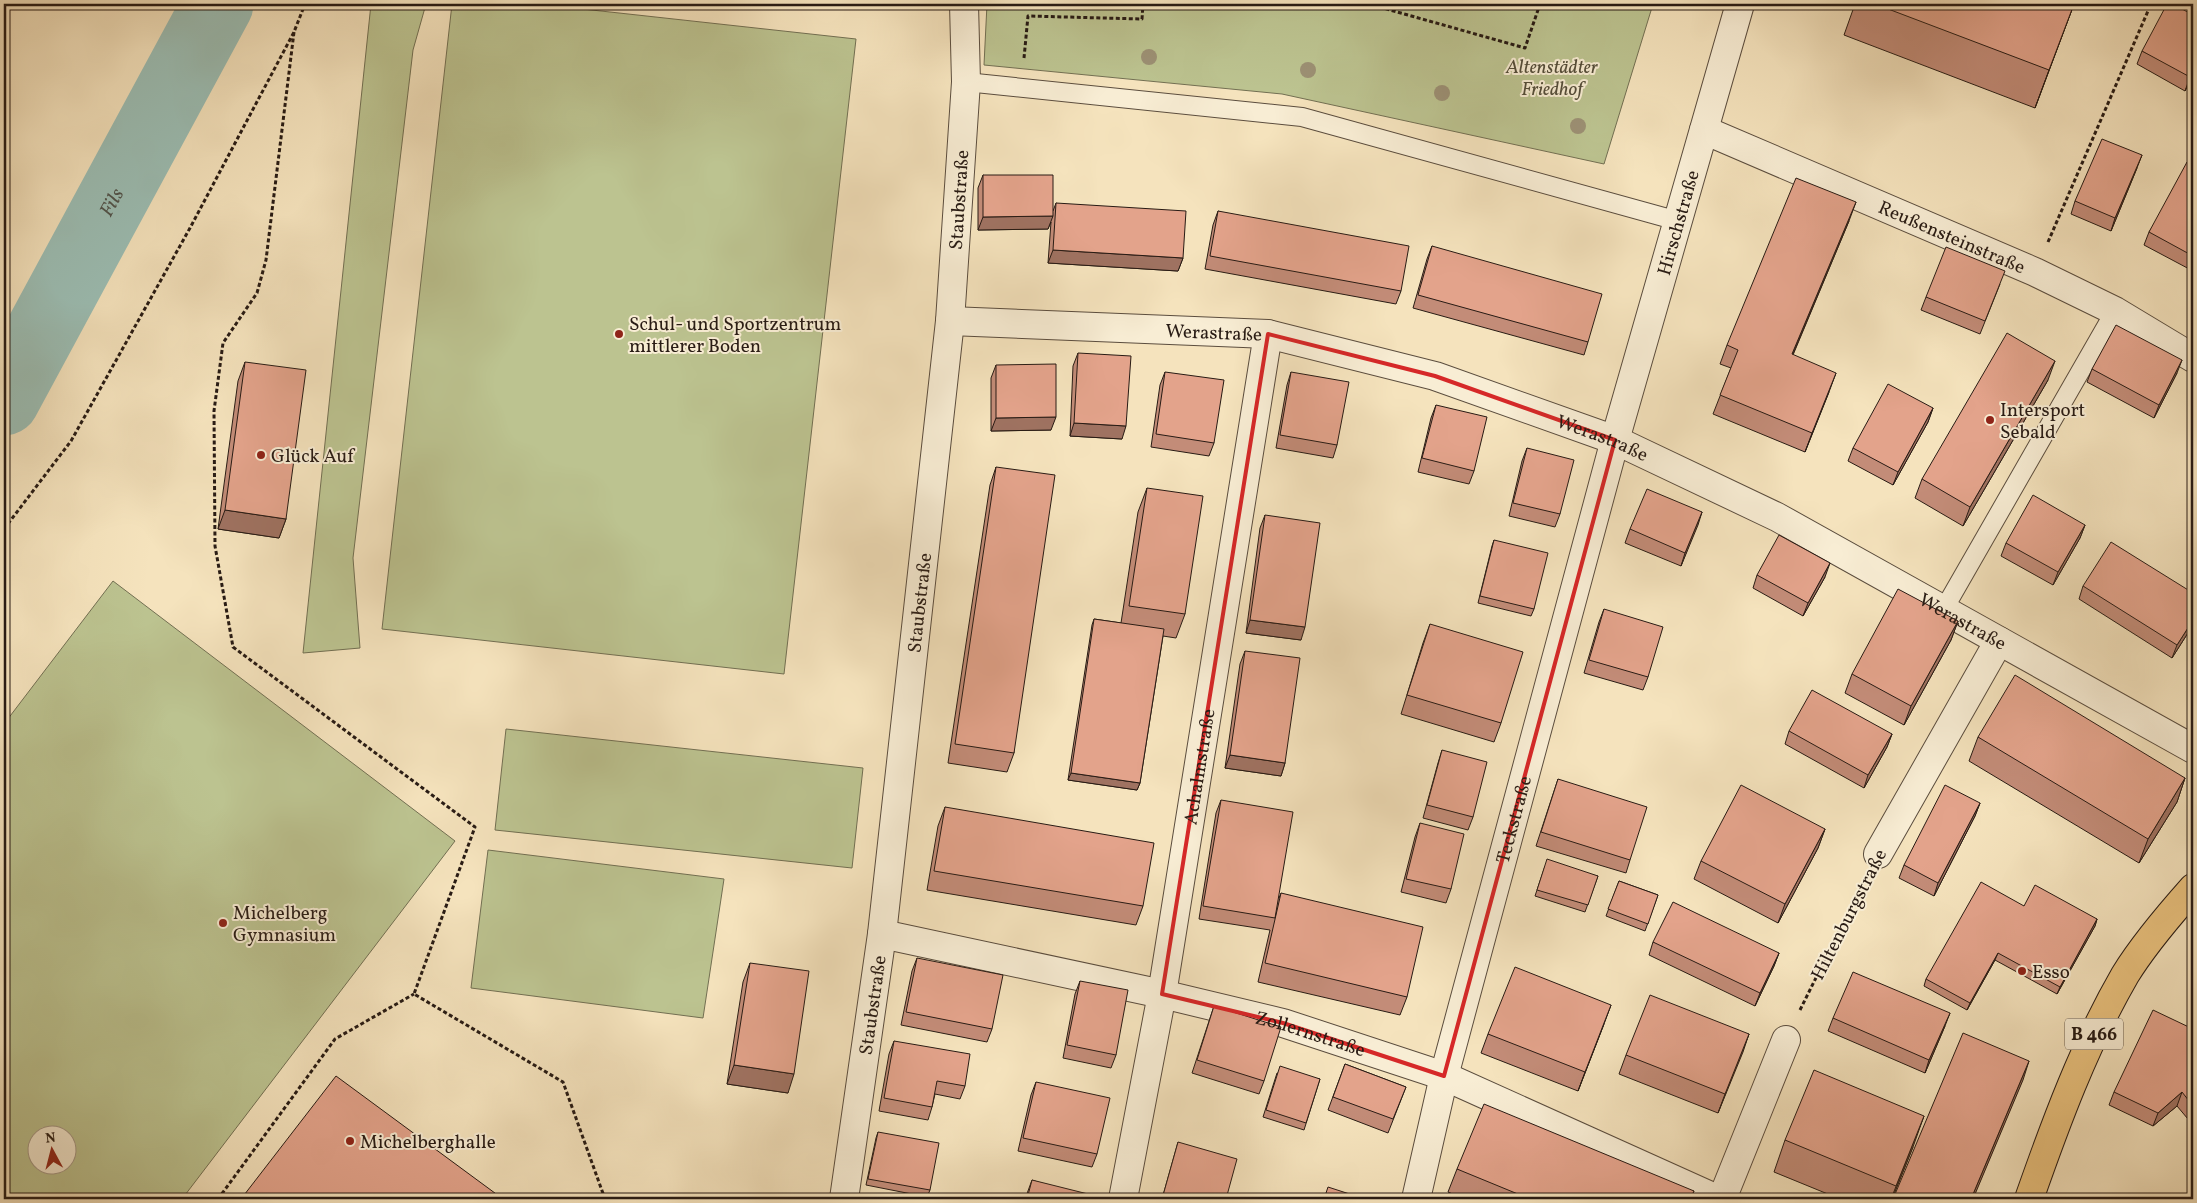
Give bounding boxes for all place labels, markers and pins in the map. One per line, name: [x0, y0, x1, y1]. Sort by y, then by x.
place label: Schul- und Sportzentrum mittlerer Boden: [629, 312, 842, 360]
marker: Schul- und Sportzentrum mittlerer Boden: [613, 328, 625, 340]
place label: Intersport Sebald: [2000, 398, 2086, 446]
marker: Intersport Sebald: [1984, 414, 1996, 426]
place label: Glück Auf: [271, 444, 355, 470]
marker: Glück Auf: [255, 449, 267, 461]
place label: Michelberg Gymnasium: [233, 901, 336, 949]
marker: Michelberg Gymnasium: [217, 917, 229, 929]
place label: Esso: [2032, 960, 2070, 986]
marker: Esso: [2016, 965, 2028, 977]
place label: Michelberghalle: [360, 1130, 496, 1156]
marker: Michelberghalle: [344, 1135, 356, 1147]

